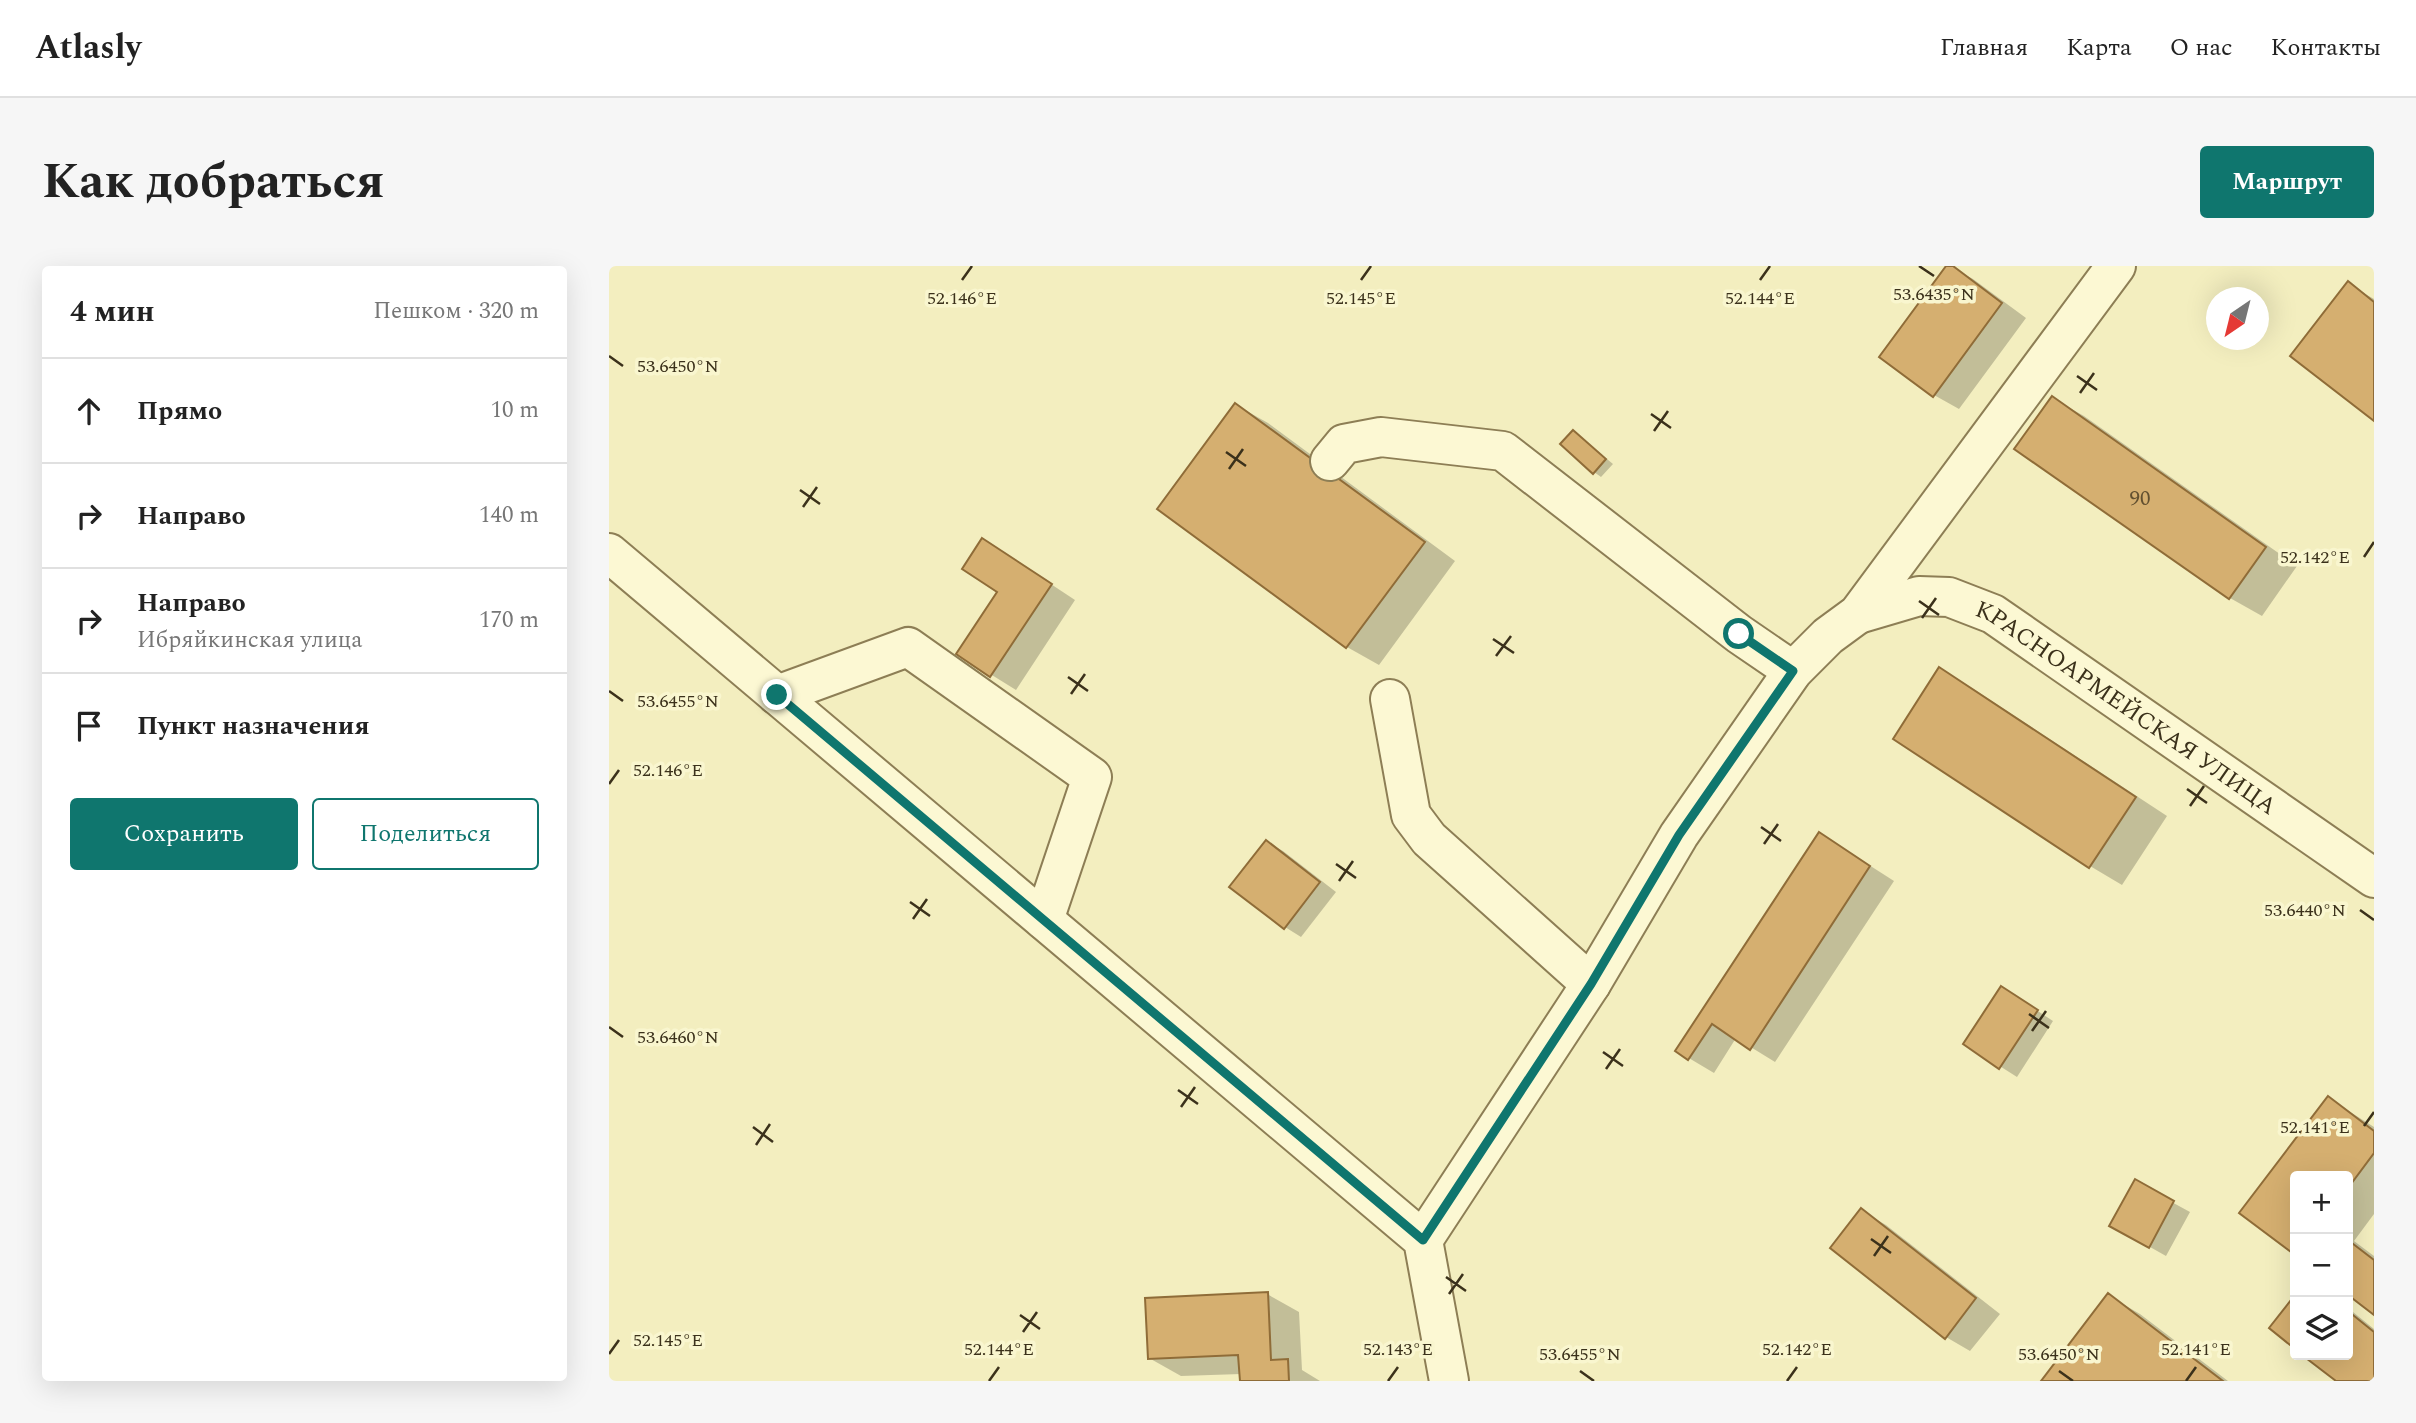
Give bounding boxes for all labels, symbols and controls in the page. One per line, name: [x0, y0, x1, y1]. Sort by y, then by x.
text: Atlasly: [35, 23, 141, 73]
text: Главная: [1940, 30, 2028, 66]
text: Карта: [2066, 30, 2132, 66]
text: О нас: [2170, 30, 2233, 66]
text: Контакты: [2271, 30, 2381, 66]
text: Как добраться: [42, 145, 384, 220]
button: Маршрут: [2200, 146, 2374, 218]
text: 53.6435°N: [1893, 281, 1975, 308]
text: 52.146°E: [927, 285, 997, 312]
text: 52.145°E: [1326, 285, 1396, 312]
text: 52.144°E: [1725, 285, 1795, 312]
north arrow: [2206, 287, 2269, 350]
text: 4 мин: [70, 289, 155, 335]
text: Пешком · 320 m: [373, 294, 539, 329]
text: 53.6450°N: [637, 353, 719, 380]
text: Прямо: [137, 391, 222, 431]
icon: ahead: [70, 392, 108, 430]
text: 10 m: [490, 393, 539, 428]
house number: 90: [2130, 483, 2151, 515]
text: Направо: [137, 496, 246, 536]
icon: right: [70, 497, 108, 535]
text: 140 m: [479, 498, 539, 533]
text: 52.142°E: [2280, 544, 2350, 571]
text: Направо: [137, 583, 246, 623]
street label: КРАСНОАРМЕЙСКАЯ УЛИЦА: [1970, 592, 2284, 824]
icon: right: [70, 602, 108, 640]
text: 170 m: [479, 603, 539, 638]
route start: [1723, 618, 1754, 649]
text: Ибряйкинская улица: [137, 623, 363, 658]
route end: [761, 679, 792, 710]
text: 53.6455°N: [637, 688, 719, 715]
text: Пункт назначения: [137, 706, 370, 746]
icon: arrive: [70, 707, 108, 745]
text: 52.146°E: [633, 757, 703, 784]
button: Сохранить: [70, 798, 298, 870]
button: Поделиться: [312, 798, 539, 870]
text: 53.6440°N: [2264, 897, 2346, 924]
text: 53.6460°N: [637, 1024, 719, 1051]
text: 52.141°E: [2280, 1114, 2350, 1141]
map controls: [2290, 1171, 2353, 1360]
button: +: [2290, 1171, 2353, 1234]
button: −: [2290, 1234, 2353, 1297]
button: layers: [2290, 1297, 2353, 1360]
text: 52.145°E: [633, 1327, 703, 1354]
text: 52.144°E: [964, 1336, 1034, 1363]
text: 52.143°E: [1363, 1336, 1433, 1363]
text: 52.142°E: [1762, 1336, 1832, 1363]
text: 52.141°E: [2161, 1336, 2231, 1363]
text: 53.6455°N: [1539, 1341, 1621, 1368]
text: 53.6450°N: [2018, 1341, 2100, 1368]

